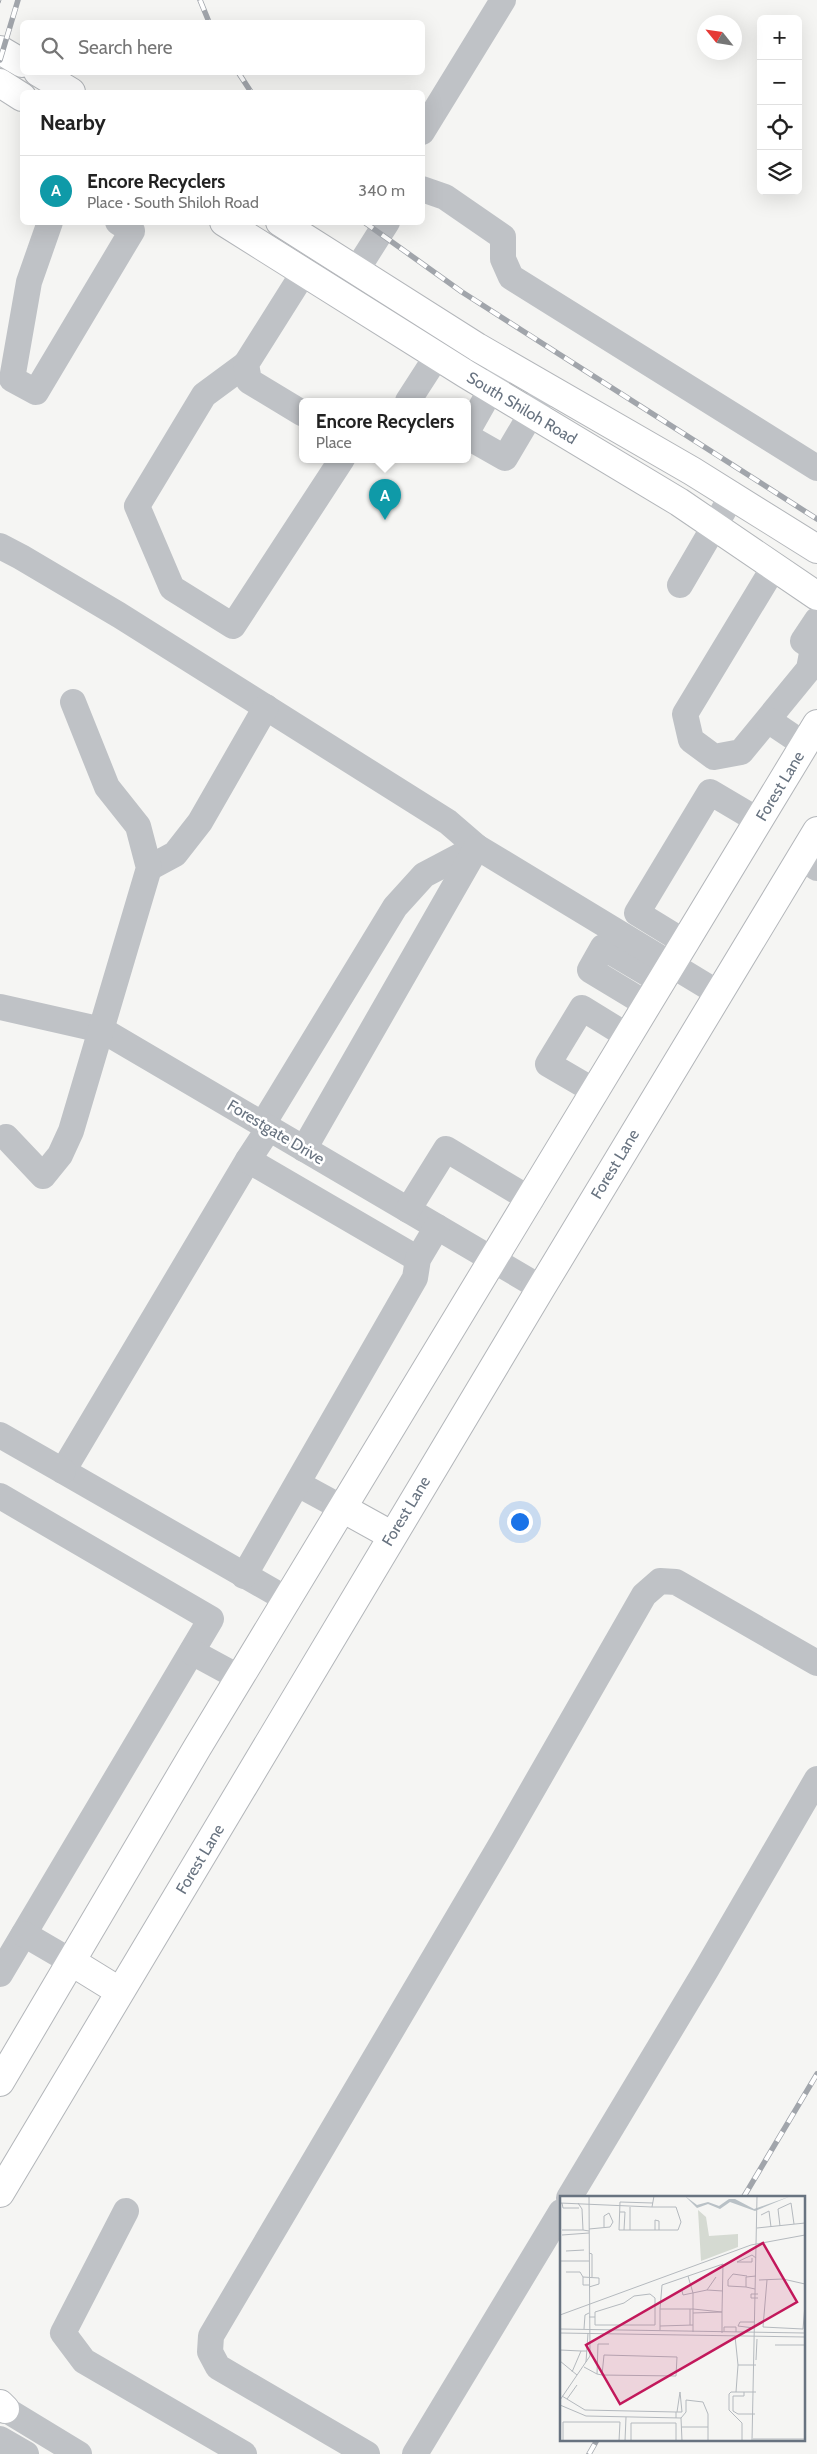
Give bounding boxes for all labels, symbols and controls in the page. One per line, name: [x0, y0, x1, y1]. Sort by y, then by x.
north arrow: [697, 15, 742, 60]
map controls: [757, 15, 802, 195]
button: +: [757, 15, 802, 60]
search box: [20, 20, 425, 75]
icon: search: [38, 34, 66, 62]
text: Search here: [78, 36, 172, 59]
button: −: [757, 60, 802, 105]
button: locate: [757, 105, 802, 150]
text: Nearby: [40, 110, 106, 135]
button: layers: [757, 150, 802, 195]
text: Encore Recyclers: [87, 170, 225, 193]
text: A: [51, 181, 61, 200]
text: 340 m: [358, 181, 405, 200]
text: Place · South Shiloh Road: [87, 193, 259, 212]
street label: South Shiloh Road: [464, 368, 580, 448]
popup: [299, 398, 471, 463]
text: Encore Recyclers: [316, 410, 454, 433]
text: Place: [316, 433, 352, 452]
pin: A: [369, 479, 401, 520]
street label: Forest Lane: [752, 748, 808, 824]
street label: Forestgate Drive: [224, 1096, 328, 1168]
street label: Forest Lane: [587, 1126, 643, 1202]
street label: Forest Lane: [378, 1473, 434, 1549]
your location: [507, 1509, 533, 1535]
street label: Forest Lane: [172, 1821, 228, 1897]
inset map: [560, 2196, 804, 2442]

